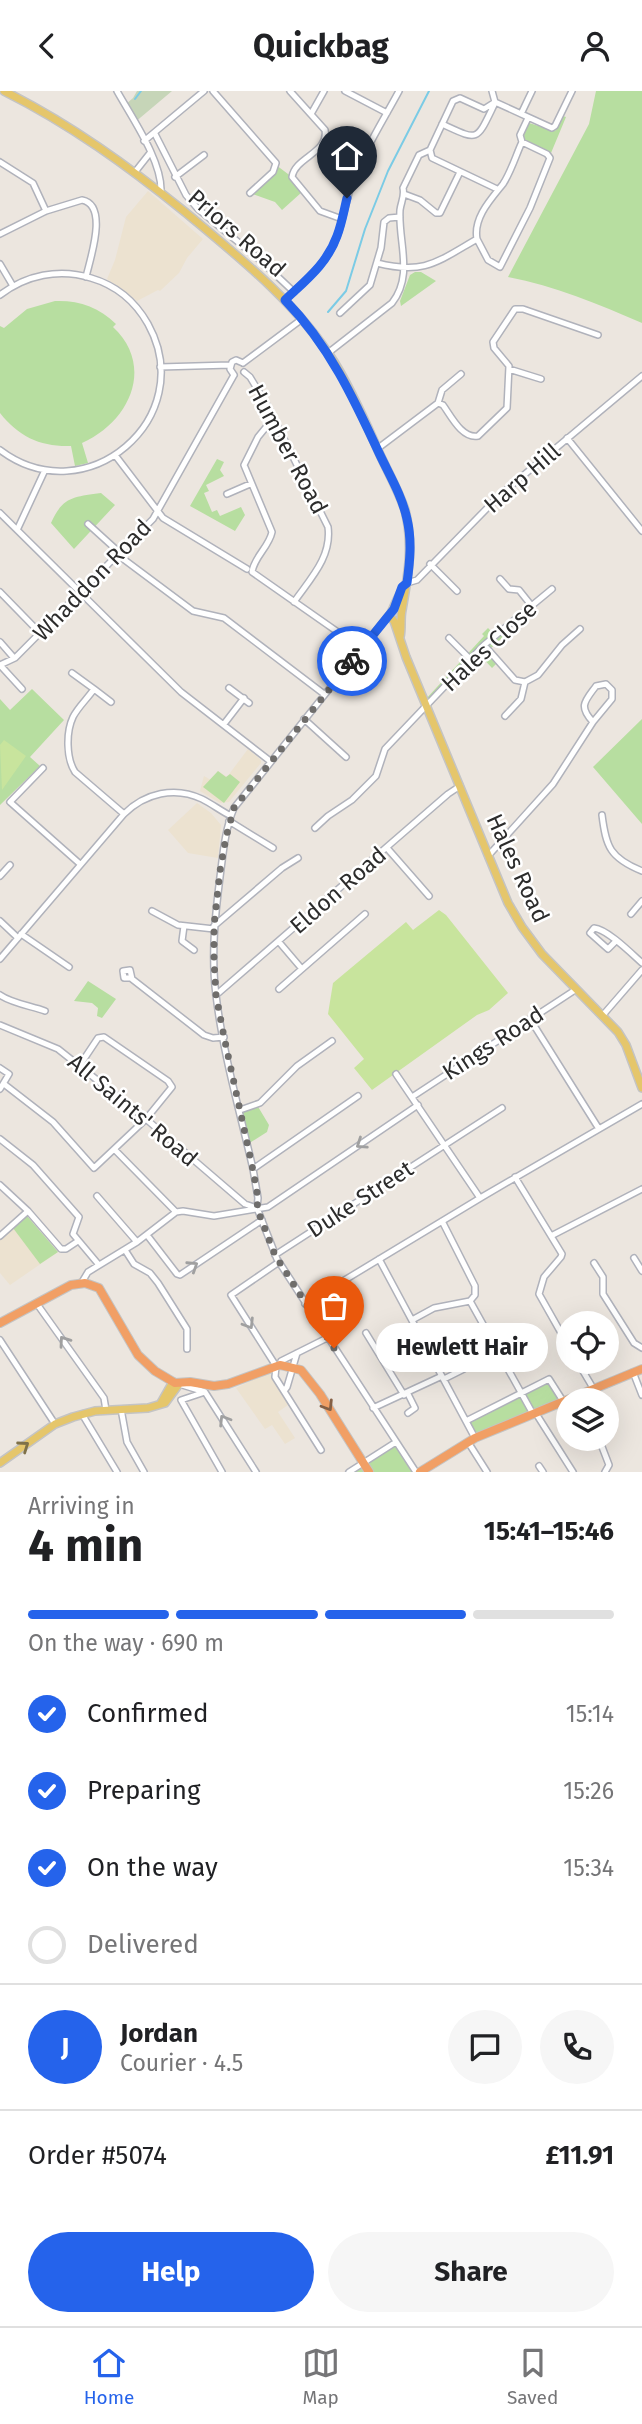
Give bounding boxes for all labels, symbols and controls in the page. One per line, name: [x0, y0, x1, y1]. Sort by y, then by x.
icon: back: [28, 27, 66, 65]
text: Quickbag: [253, 27, 389, 65]
icon: person: [576, 27, 614, 65]
pin: [317, 126, 377, 198]
icon: home: [328, 137, 366, 175]
street label: Priors Road: [182, 183, 292, 283]
street label: Humber Road: [242, 379, 334, 519]
street label: Harp Hill: [478, 437, 566, 519]
street label: Whaddon Road: [27, 513, 157, 647]
street label: Hales Close: [436, 595, 542, 697]
courier: [317, 626, 387, 696]
icon: bike: [333, 642, 371, 680]
street label: Hales Road: [481, 809, 555, 927]
street label: Eldon Road: [284, 841, 392, 939]
street label: Kings Road: [437, 1000, 549, 1086]
street label: All Saints' Road: [62, 1048, 204, 1172]
one-way arrow: [356, 1136, 369, 1148]
street label: Duke Street: [302, 1154, 419, 1244]
one-way arrow: [186, 1261, 199, 1274]
pin: [304, 1276, 364, 1348]
icon: bag: [315, 1287, 353, 1325]
map controls: [556, 1311, 619, 1451]
button: locate: [556, 1311, 619, 1374]
one-way arrow: [241, 1316, 254, 1329]
callout: Hewlett Hair: [376, 1323, 548, 1373]
text: Hewlett Hair: [396, 1333, 528, 1361]
one-way arrow: [60, 1336, 72, 1349]
button: layers: [556, 1388, 619, 1451]
one-way arrow: [320, 1398, 333, 1411]
one-way arrow: [219, 1415, 232, 1428]
one-way arrow: [16, 1442, 29, 1454]
text: Arriving in: [28, 1492, 135, 1520]
text: 15:41–15:46: [484, 1516, 614, 1547]
text: 4 min: [28, 1518, 143, 1573]
text: On the way · 690 m: [28, 1629, 224, 1657]
icon: check: [28, 1695, 66, 1733]
text: Confirmed: [87, 1698, 208, 1729]
text: 15:14: [566, 1700, 614, 1728]
icon: check: [28, 1772, 66, 1810]
text: Preparing: [87, 1775, 200, 1806]
text: 15:26: [563, 1777, 614, 1805]
icon: check: [28, 1849, 66, 1887]
text: On the way: [87, 1852, 218, 1883]
text: 15:34: [563, 1854, 614, 1882]
text: Delivered: [87, 1929, 199, 1960]
button: chat: [448, 2010, 522, 2084]
button: phone: [540, 2010, 614, 2084]
text: Jordan: [120, 2018, 198, 2049]
text: J: [61, 2032, 69, 2063]
text: Courier · 4.5: [120, 2049, 243, 2077]
text: Order #5074: [28, 2140, 167, 2171]
text: £11.91: [546, 2140, 614, 2171]
button: Help: [28, 2232, 314, 2312]
button: Share: [328, 2232, 614, 2312]
tab: Home: [84, 2344, 134, 2409]
tab: Map: [302, 2344, 340, 2409]
tab: Saved: [507, 2344, 558, 2409]

